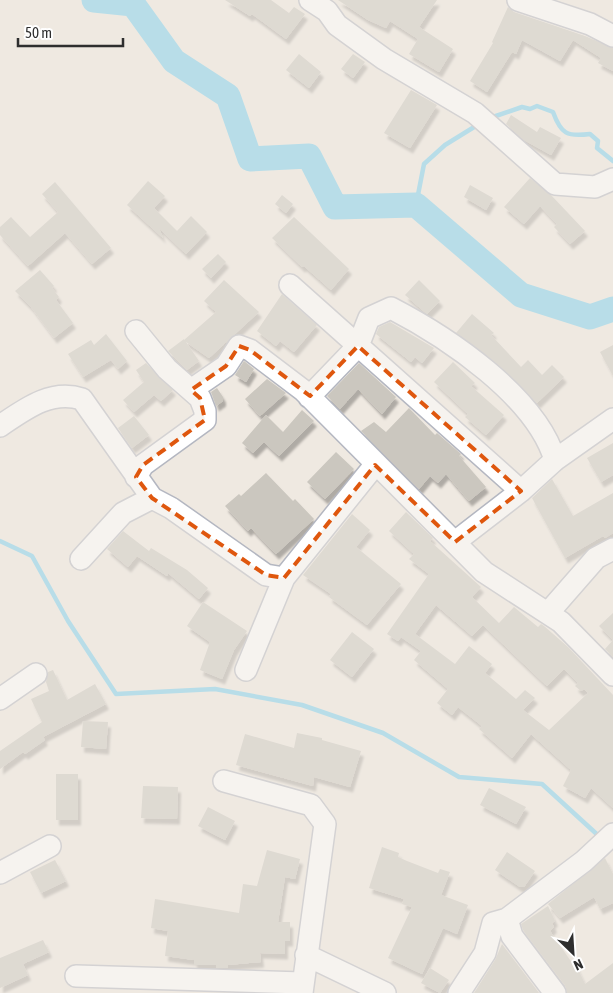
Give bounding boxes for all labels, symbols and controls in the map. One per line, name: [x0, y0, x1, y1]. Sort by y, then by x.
scale bar: [18, 15, 122, 47]
text: 50 m: [25, 24, 52, 41]
north arrow: [548, 928, 598, 978]
text: N: [571, 956, 586, 974]

